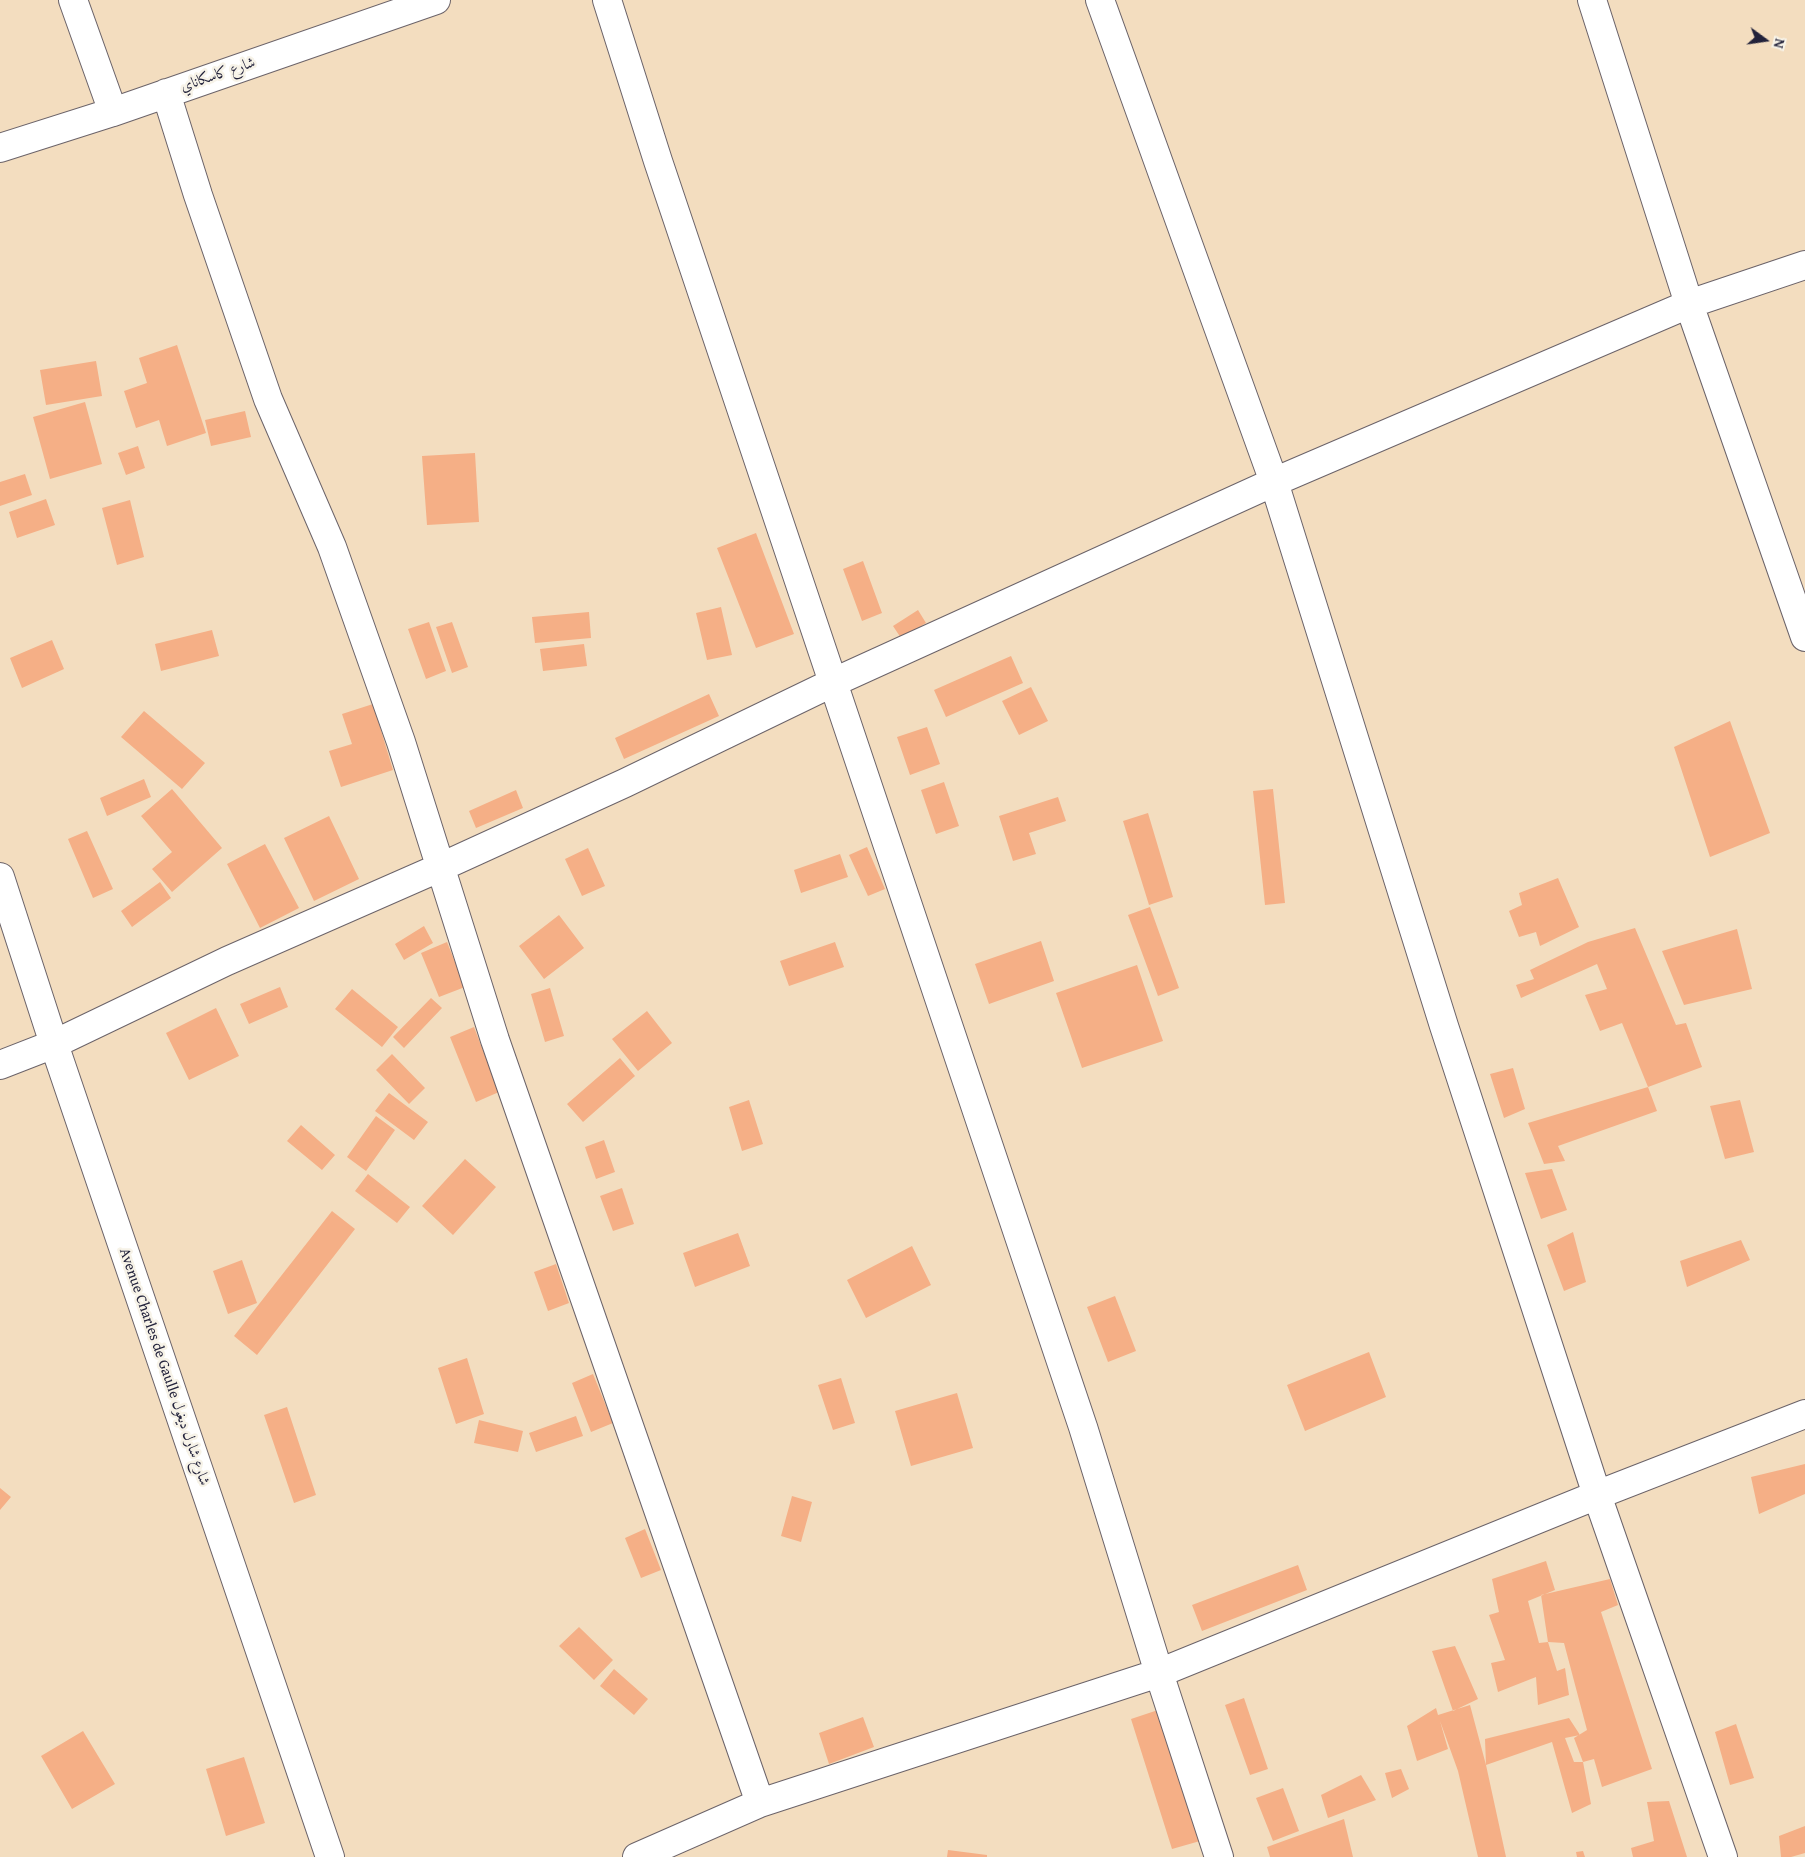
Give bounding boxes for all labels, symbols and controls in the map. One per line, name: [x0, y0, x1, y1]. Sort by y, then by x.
north arrow: [1740, 15, 1790, 65]
text: N: [1769, 37, 1790, 51]
street label: شارع كاسكاناي: [178, 54, 258, 96]
street label: Avenue Charles de Gaulle شارع شارل ديغول: [115, 1246, 213, 1488]

